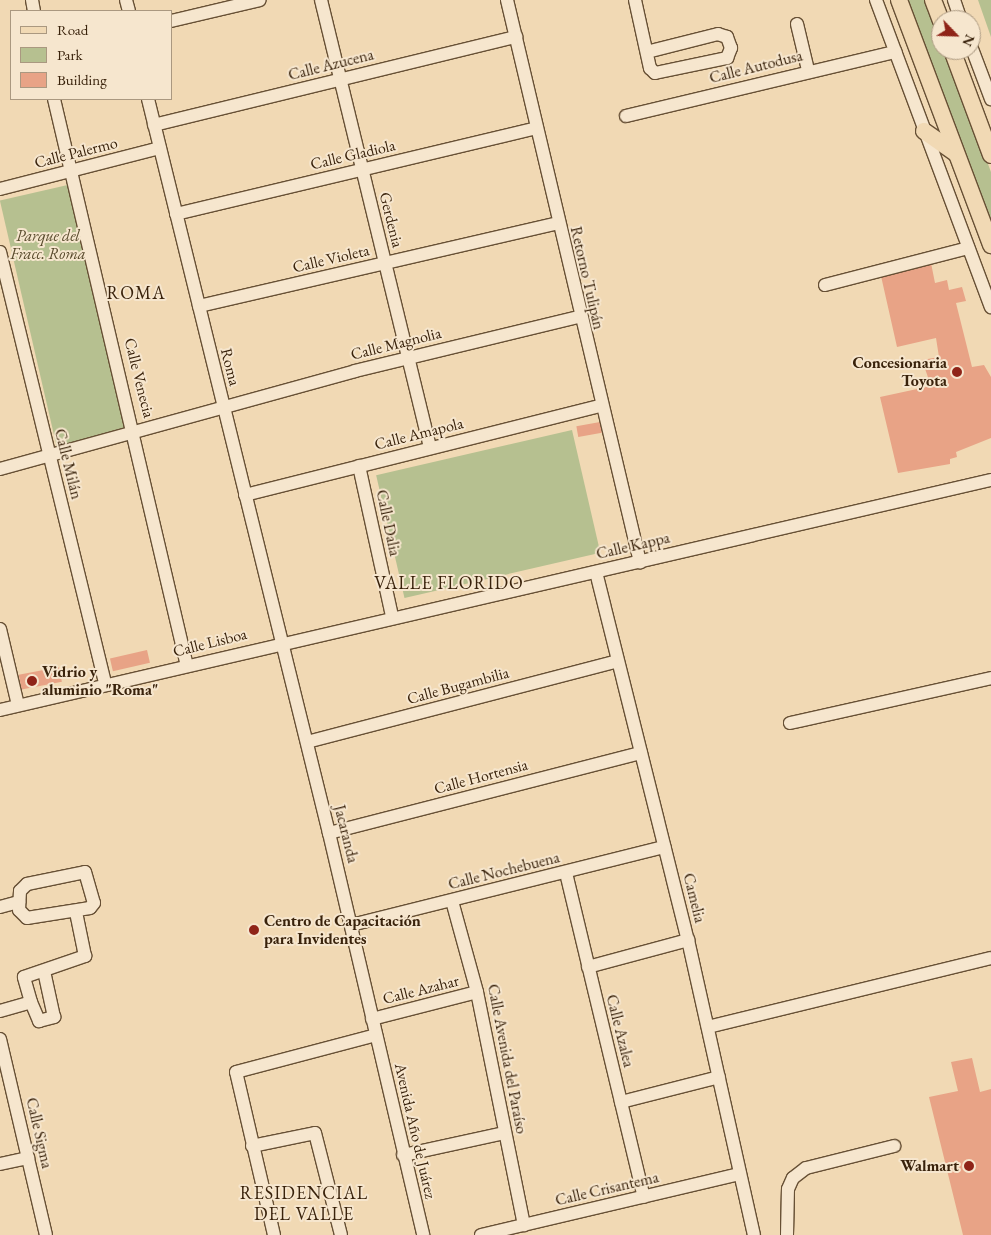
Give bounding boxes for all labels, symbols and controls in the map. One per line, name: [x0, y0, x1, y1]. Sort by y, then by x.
legend: [10, 10, 172, 100]
north arrow: [931, 10, 981, 60]
text: Road: [57, 20, 88, 39]
text: N: [958, 32, 979, 50]
text: Park: [57, 45, 83, 64]
street label: Calle Azucena: [286, 45, 376, 85]
street label: Calle Autodusa: [707, 46, 805, 88]
text: Building: [57, 70, 107, 89]
street label: Calle Palermo: [32, 133, 120, 173]
street label: Calle Gladiola: [309, 136, 397, 174]
street label: Gerdenia: [375, 190, 407, 250]
street label: Retorno Tulipán: [566, 225, 608, 331]
park label: Parque del Fracc. Roma: [10, 226, 86, 264]
street label: Calle Violeta: [291, 241, 371, 277]
district label: ROMA: [106, 282, 166, 304]
street label: Calle Magnolia: [349, 323, 443, 365]
street label: Calle Venecia: [120, 336, 158, 420]
street label: Roma: [216, 346, 244, 388]
place label: Concesionaria Toyota: [852, 353, 947, 391]
marker: Concesionaria Toyota: [951, 366, 963, 378]
street label: Calle Amapola: [373, 414, 465, 454]
street label: Calle Milán: [50, 427, 86, 501]
street label: Calle Dalia: [372, 488, 404, 558]
street label: Calle Kappa: [594, 528, 672, 564]
district label: VALLE FLORIDO: [373, 572, 525, 594]
street label: Calle Lisboa: [171, 625, 249, 661]
place label: Vidrio y aluminio "Roma": [42, 662, 158, 700]
street label: Calle Bugambilia: [405, 663, 511, 709]
marker: Vidrio y aluminio "Roma": [26, 675, 38, 687]
street label: Calle Hortensia: [432, 755, 530, 799]
street label: Jacaranda: [330, 803, 362, 865]
street label: Calle Nochebuena: [446, 848, 562, 894]
street label: Camelia: [679, 871, 709, 925]
place label: Centro de Capacitación para Invidentes: [264, 911, 421, 949]
marker: Centro de Capacitación para Invidentes: [248, 924, 260, 936]
street label: Calle Azahar: [381, 971, 461, 1009]
street label: Calle Avenida del Paraíso: [483, 982, 531, 1136]
street label: Calle Azalea: [602, 993, 638, 1069]
street label: Avenida Año de Juárez: [390, 1061, 440, 1201]
street label: Calle Sigma: [22, 1096, 56, 1170]
place label: Walmart: [900, 1156, 959, 1176]
marker: Walmart: [963, 1160, 975, 1172]
street label: Calle Crisantema: [553, 1168, 661, 1210]
district label: RESIDENCIAL DEL VALLE: [238, 1183, 370, 1226]

